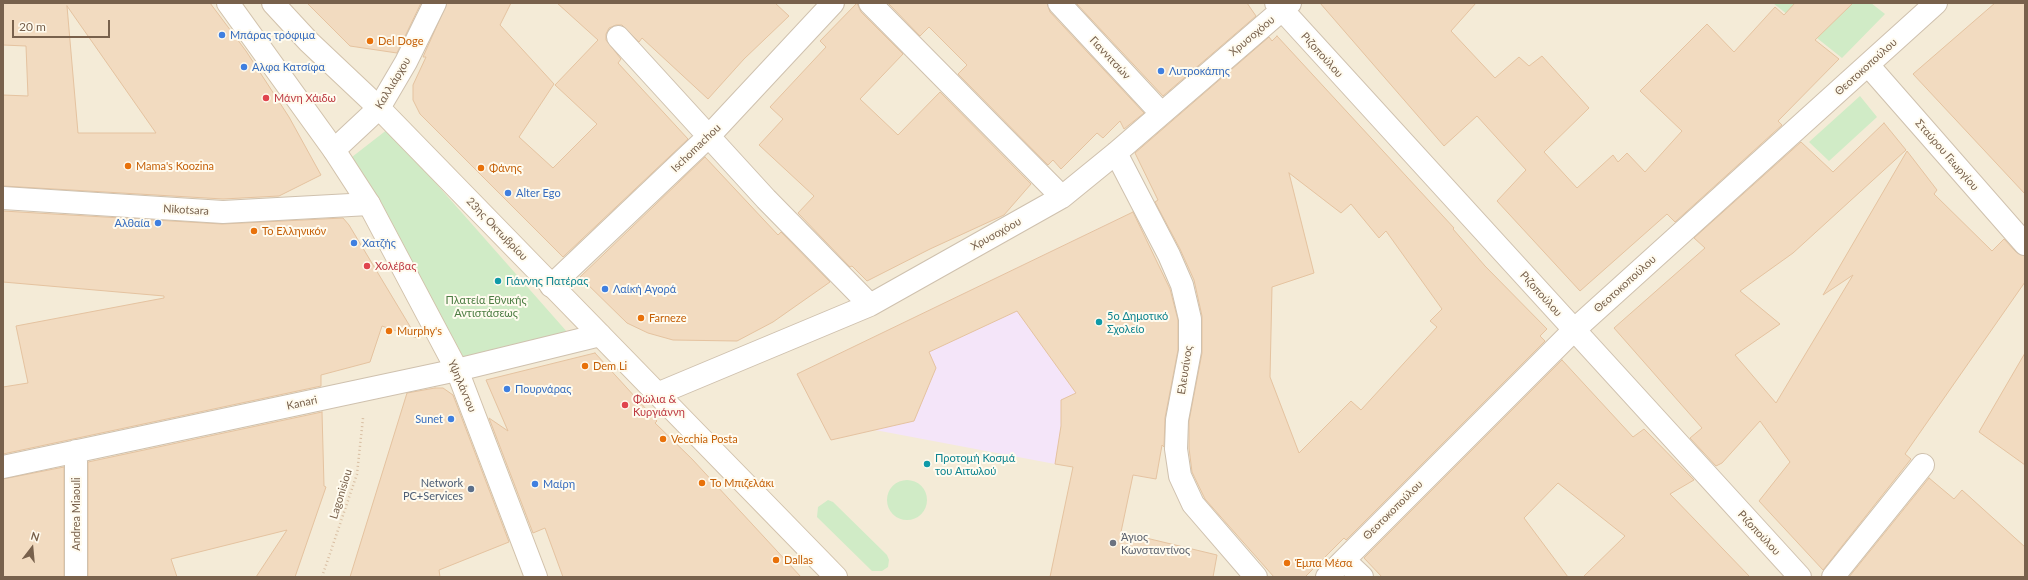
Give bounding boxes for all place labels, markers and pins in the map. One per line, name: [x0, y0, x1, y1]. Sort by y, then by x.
place label: Μπάρας τρόφιμα: [230, 28, 315, 42]
marker: Μπάρας τρόφιμα: [217, 30, 227, 40]
place label: Del Doge: [378, 34, 423, 48]
marker: Del Doge: [365, 36, 375, 46]
place label: Αλφα Κατσίφα: [252, 60, 325, 74]
marker: Αλφα Κατσίφα: [239, 62, 249, 72]
place label: Λυτροκάπης: [1169, 64, 1230, 78]
marker: Λυτροκάπης: [1156, 66, 1166, 76]
place label: Μάνη Χάιδω: [274, 91, 336, 105]
marker: Μάνη Χάιδω: [261, 93, 271, 103]
place label: Mama's Koozina: [136, 159, 214, 173]
marker: Mama's Koozina: [123, 161, 133, 171]
place label: Φάνης: [489, 161, 522, 175]
marker: Φάνης: [476, 163, 486, 173]
place label: Alter Ego: [516, 186, 561, 200]
marker: Alter Ego: [503, 188, 513, 198]
place label: Αλθαία: [114, 216, 150, 230]
marker: Αλθαία: [153, 218, 163, 228]
place label: Το Ελληνικόν: [262, 224, 326, 238]
marker: Το Ελληνικόν: [249, 226, 259, 236]
place label: Χατζής: [362, 236, 396, 250]
marker: Χατζής: [349, 238, 359, 248]
place label: Χολέβας: [375, 259, 416, 273]
marker: Χολέβας: [362, 261, 372, 271]
place label: Γιάννης Πατέρας: [506, 274, 588, 288]
marker: Γιάννης Πατέρας: [493, 276, 503, 286]
place label: Λαίκή Αγορά: [613, 282, 676, 296]
marker: Λαίκή Αγορά: [600, 284, 610, 294]
place label: 5ο Δημοτικό Σχολείο: [1107, 309, 1168, 335]
place label: Farneze: [649, 311, 687, 325]
marker: Farneze: [636, 313, 646, 323]
marker: 5ο Δημοτικό Σχολείο: [1094, 317, 1104, 327]
place label: Murphy's: [397, 324, 442, 338]
marker: Murphy's: [384, 326, 394, 336]
place label: Dem Li: [593, 359, 627, 373]
marker: Dem Li: [580, 361, 590, 371]
place label: Πουρνάρας: [515, 382, 571, 396]
marker: Πουρνάρας: [502, 384, 512, 394]
place label: Φώλια & Κυργιάννη: [633, 392, 685, 418]
marker: Φώλια & Κυργιάννη: [620, 400, 630, 410]
place label: Sunet: [415, 412, 443, 426]
marker: Sunet: [446, 414, 456, 424]
place label: Vecchia Posta: [671, 432, 738, 446]
marker: Vecchia Posta: [658, 434, 668, 444]
place label: Προτομή Κοσμά του Αιτωλού: [935, 451, 1015, 477]
marker: Προτομή Κοσμά του Αιτωλού: [922, 459, 932, 469]
place label: Network PC+Services: [403, 476, 463, 502]
place label: Το Μπιζελάκι: [710, 476, 774, 490]
place label: Μαίρη: [543, 477, 575, 491]
marker: Το Μπιζελάκι: [697, 478, 707, 488]
marker: Μαίρη: [530, 479, 540, 489]
marker: Network PC+Services: [466, 484, 476, 494]
place label: Άγιος Κωνσταντίνος: [1121, 530, 1190, 556]
marker: Άγιος Κωνσταντίνος: [1108, 538, 1118, 548]
place label: Dallas: [784, 553, 813, 567]
marker: Dallas: [771, 555, 781, 565]
place label: Έμπα Μέσα: [1295, 556, 1353, 570]
marker: Έμπα Μέσα: [1282, 558, 1292, 568]

